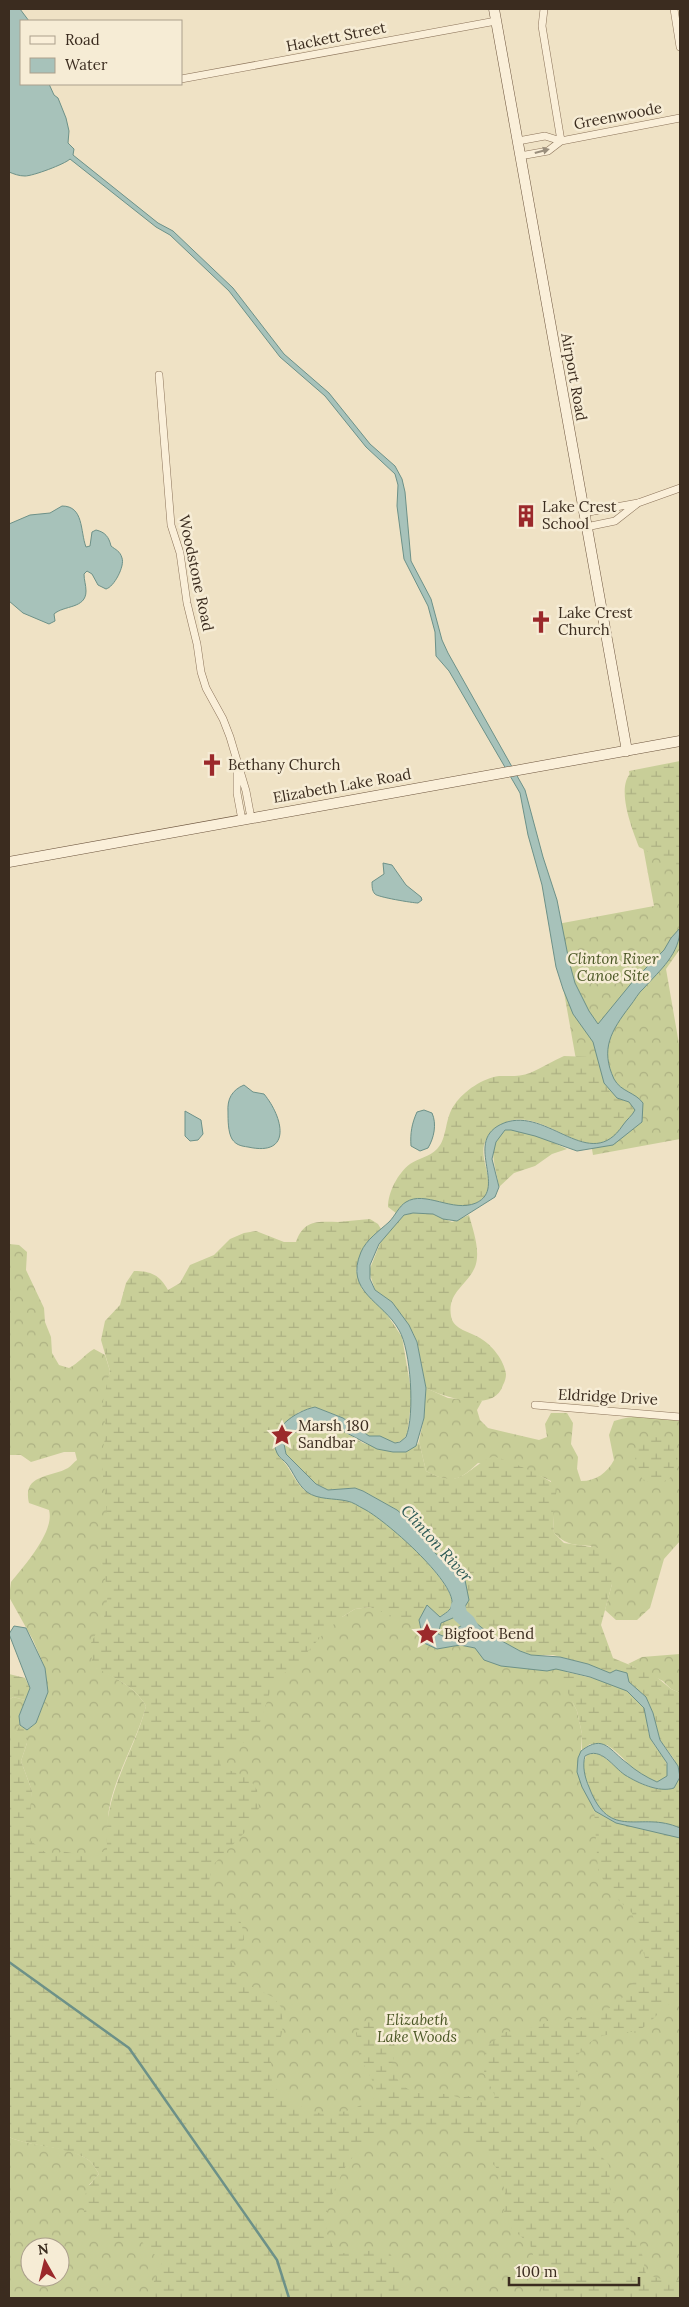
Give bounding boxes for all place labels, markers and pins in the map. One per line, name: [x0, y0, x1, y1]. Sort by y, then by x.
place label: Lake Crest School: [542, 497, 617, 533]
building icon: Lake Crest School: [513, 503, 539, 529]
place label: Lake Crest Church: [558, 603, 633, 639]
church icon: Lake Crest Church: [528, 609, 554, 635]
church icon: Bethany Church: [199, 752, 225, 778]
place label: Bethany Church: [228, 755, 341, 774]
place label: Marsh 180 Sandbar: [298, 1416, 369, 1452]
place icon: Marsh 180 Sandbar: [269, 1422, 295, 1448]
place icon: Bigfoot Bend: [414, 1621, 440, 1647]
place label: Bigfoot Bend: [444, 1624, 534, 1643]

